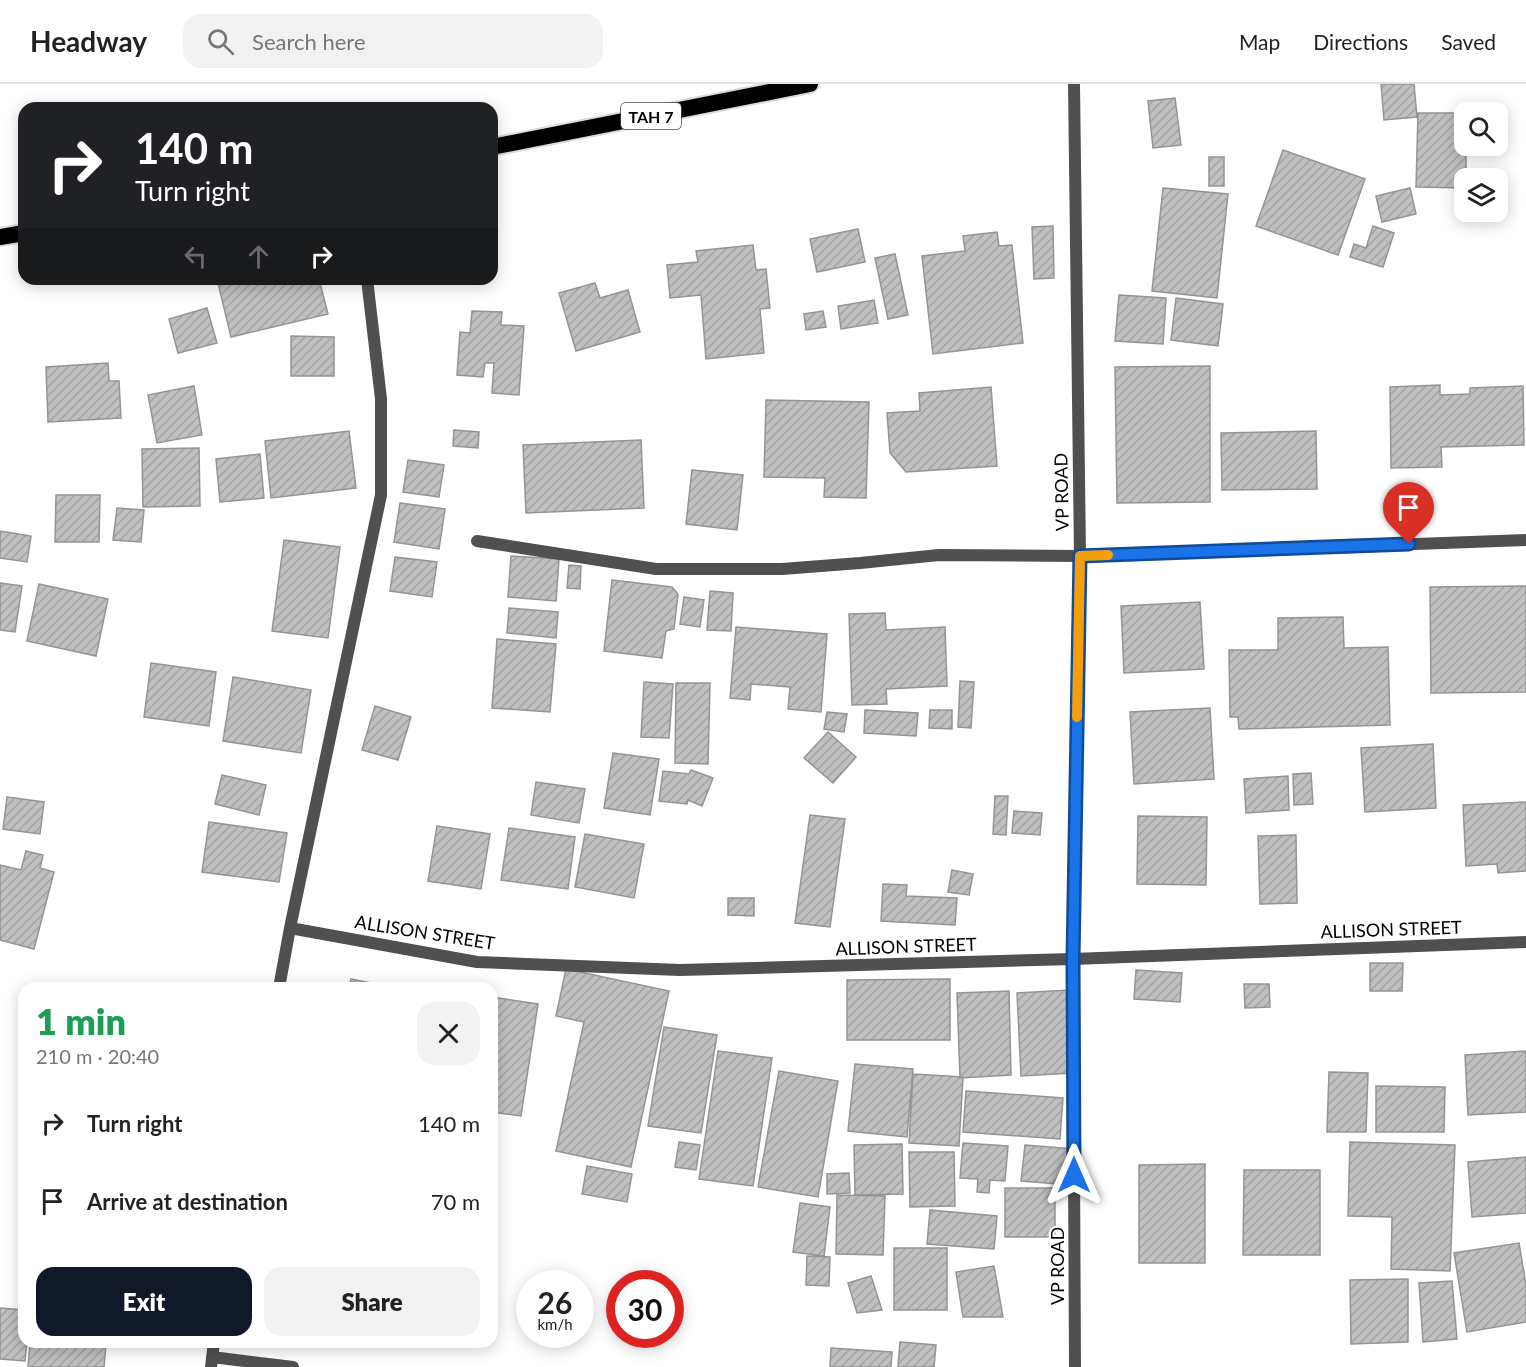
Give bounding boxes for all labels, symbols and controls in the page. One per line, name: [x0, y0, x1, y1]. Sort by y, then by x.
search box: [183, 14, 603, 68]
text: Headway: [30, 24, 147, 58]
icon: search: [204, 25, 237, 58]
text: Search here: [252, 28, 366, 55]
text: Map: [1239, 29, 1280, 54]
text: Directions: [1313, 29, 1408, 54]
text: Saved: [1441, 29, 1496, 54]
map controls: [1454, 102, 1508, 222]
button: search: [1454, 102, 1508, 156]
road number: TAH 7: [621, 103, 681, 129]
text: 140 m: [135, 123, 253, 173]
icon: right: [36, 126, 114, 204]
button: layers: [1454, 168, 1508, 222]
text: Turn right: [135, 174, 250, 207]
icon: left: [179, 240, 212, 273]
icon: ahead: [242, 240, 275, 273]
icon: right: [305, 240, 338, 273]
street label: VP ROAD: [1049, 453, 1073, 531]
pin: [1383, 482, 1434, 544]
icon: arrive: [1392, 491, 1425, 524]
street label: ALLISON STREET: [353, 910, 497, 954]
street label: ALLISON STREET: [1320, 916, 1462, 942]
street label: ALLISON STREET: [835, 933, 977, 959]
text: 1 min: [36, 999, 126, 1043]
button: close: [417, 1002, 480, 1065]
text: 210 m · 20:40: [36, 1044, 159, 1068]
icon: right: [36, 1107, 69, 1140]
text: Turn right: [87, 1110, 182, 1137]
text: 140 m: [418, 1110, 480, 1137]
position arrow: [1042, 1143, 1106, 1207]
icon: arrive: [36, 1185, 69, 1218]
text: Arrive at destination: [87, 1188, 288, 1215]
text: 70 m: [431, 1188, 480, 1215]
street label: VP ROAD: [1046, 1227, 1068, 1305]
button: Exit: [36, 1267, 252, 1336]
button: Share: [264, 1267, 480, 1336]
speed limit sign: 30: [606, 1270, 684, 1348]
text: 26: [538, 1284, 572, 1320]
text: km/h: [537, 1315, 573, 1333]

